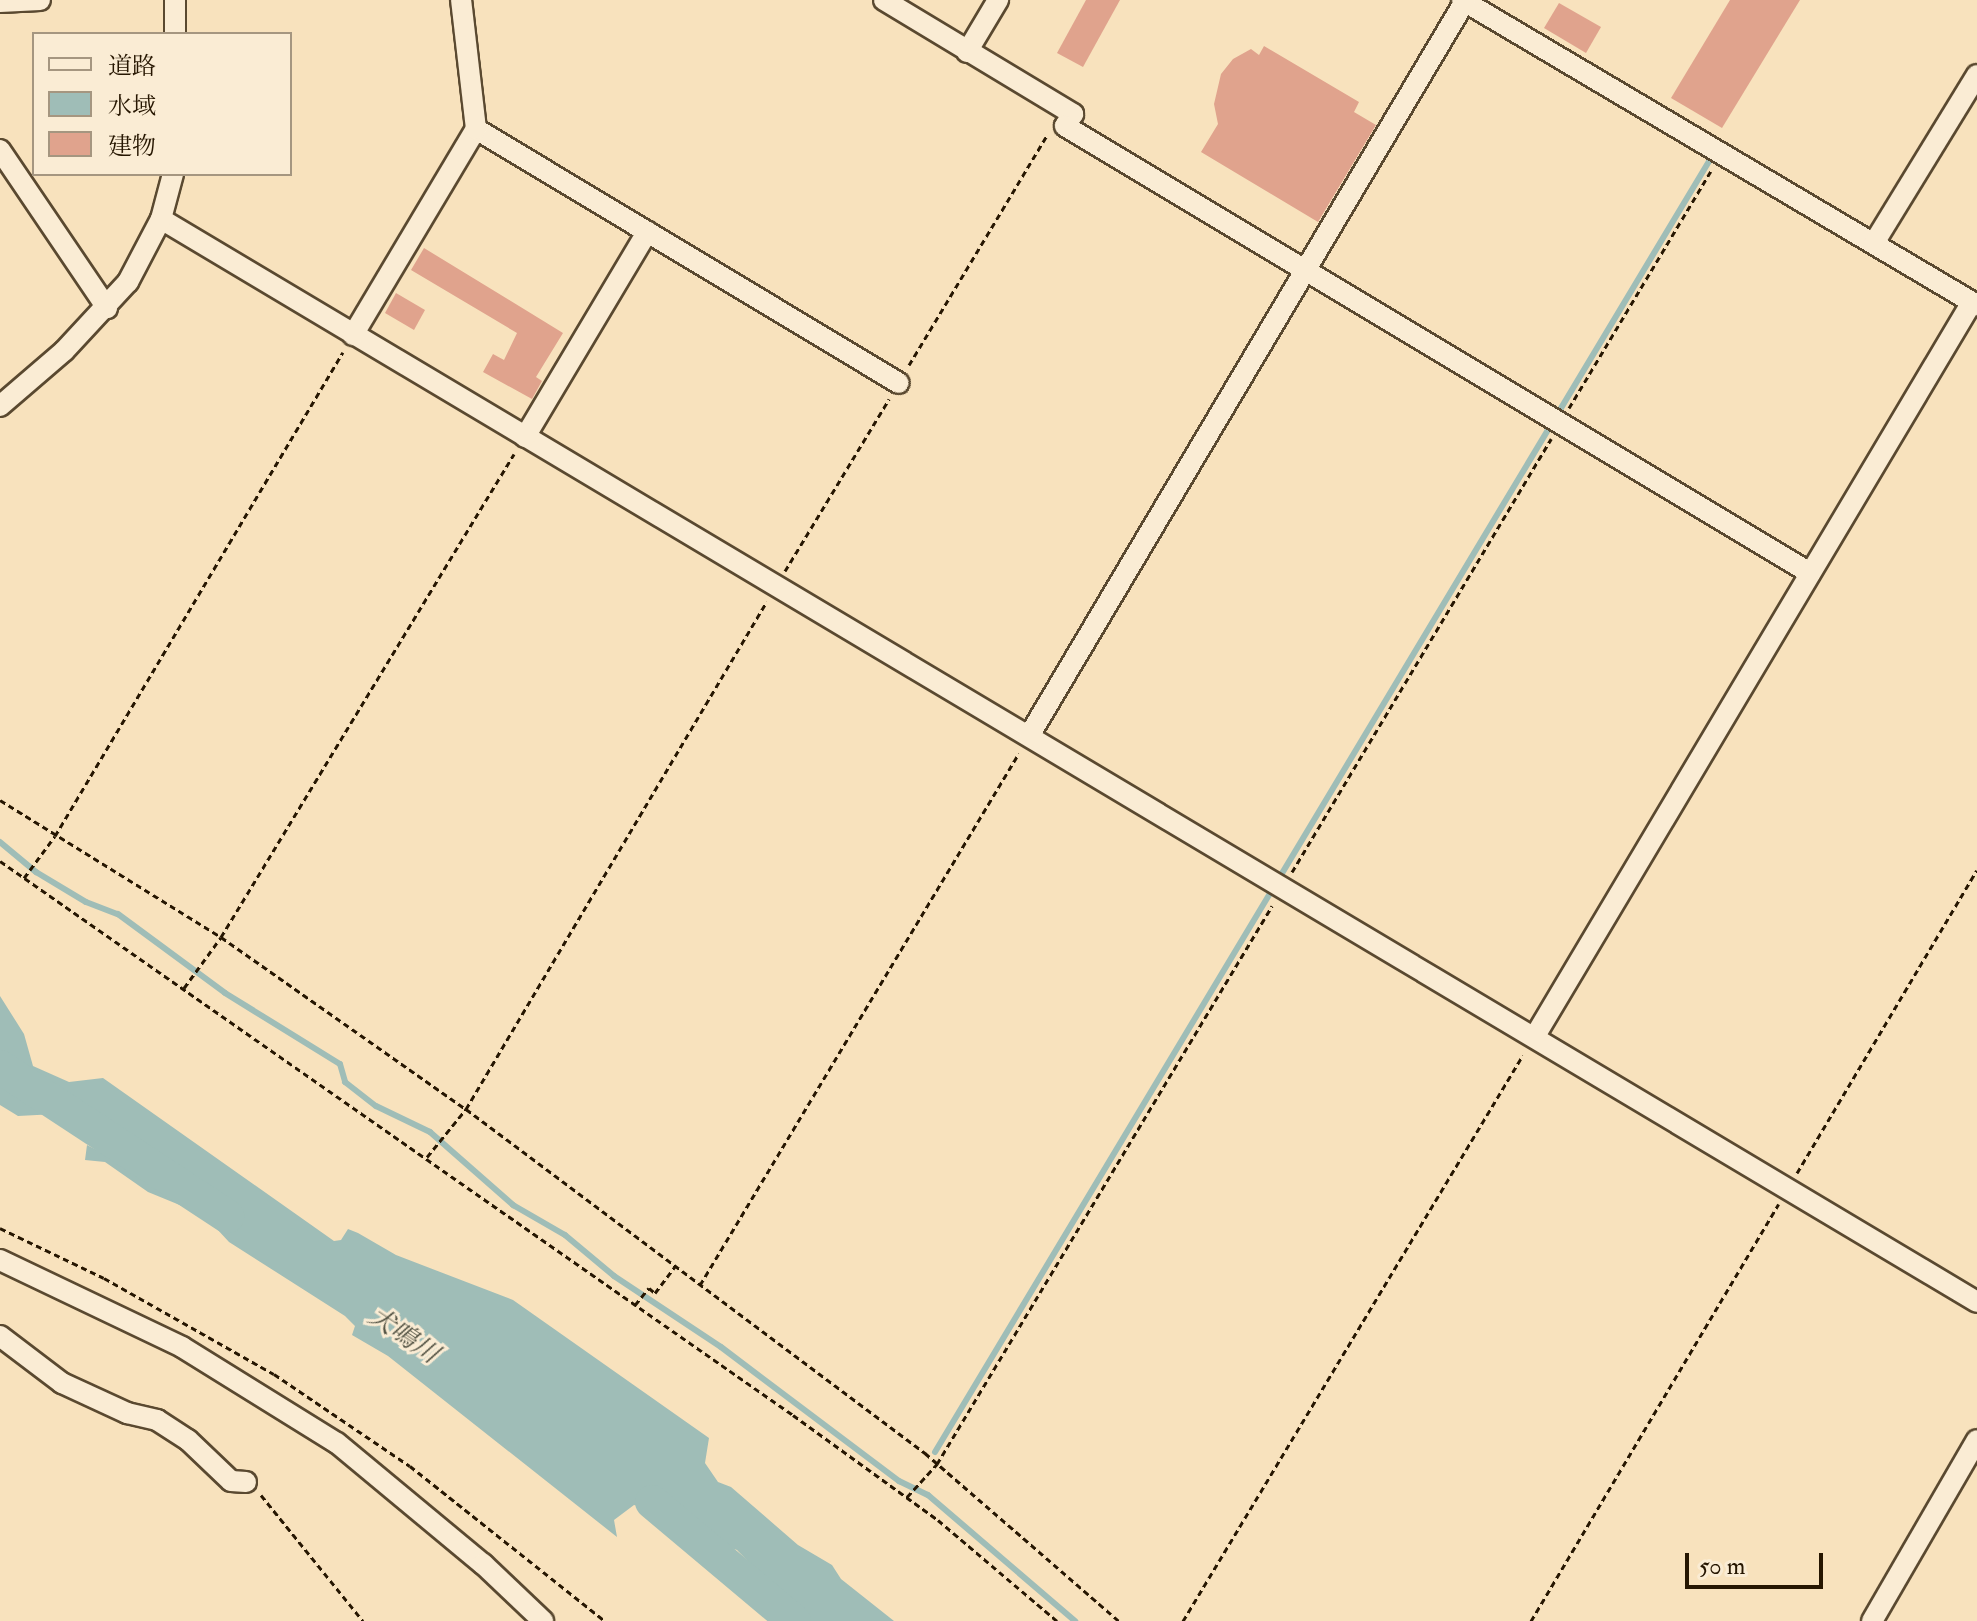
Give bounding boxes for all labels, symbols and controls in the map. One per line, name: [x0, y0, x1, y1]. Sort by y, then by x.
legend: [32, 32, 292, 176]
text: 道路: [108, 51, 156, 82]
text: 水域: [108, 91, 156, 122]
text: 建物: [108, 131, 156, 162]
water label: 犬鳴川: [362, 1301, 444, 1371]
scale bar: [1689, 1537, 1827, 1587]
text: 50 m: [1699, 1551, 1745, 1582]

